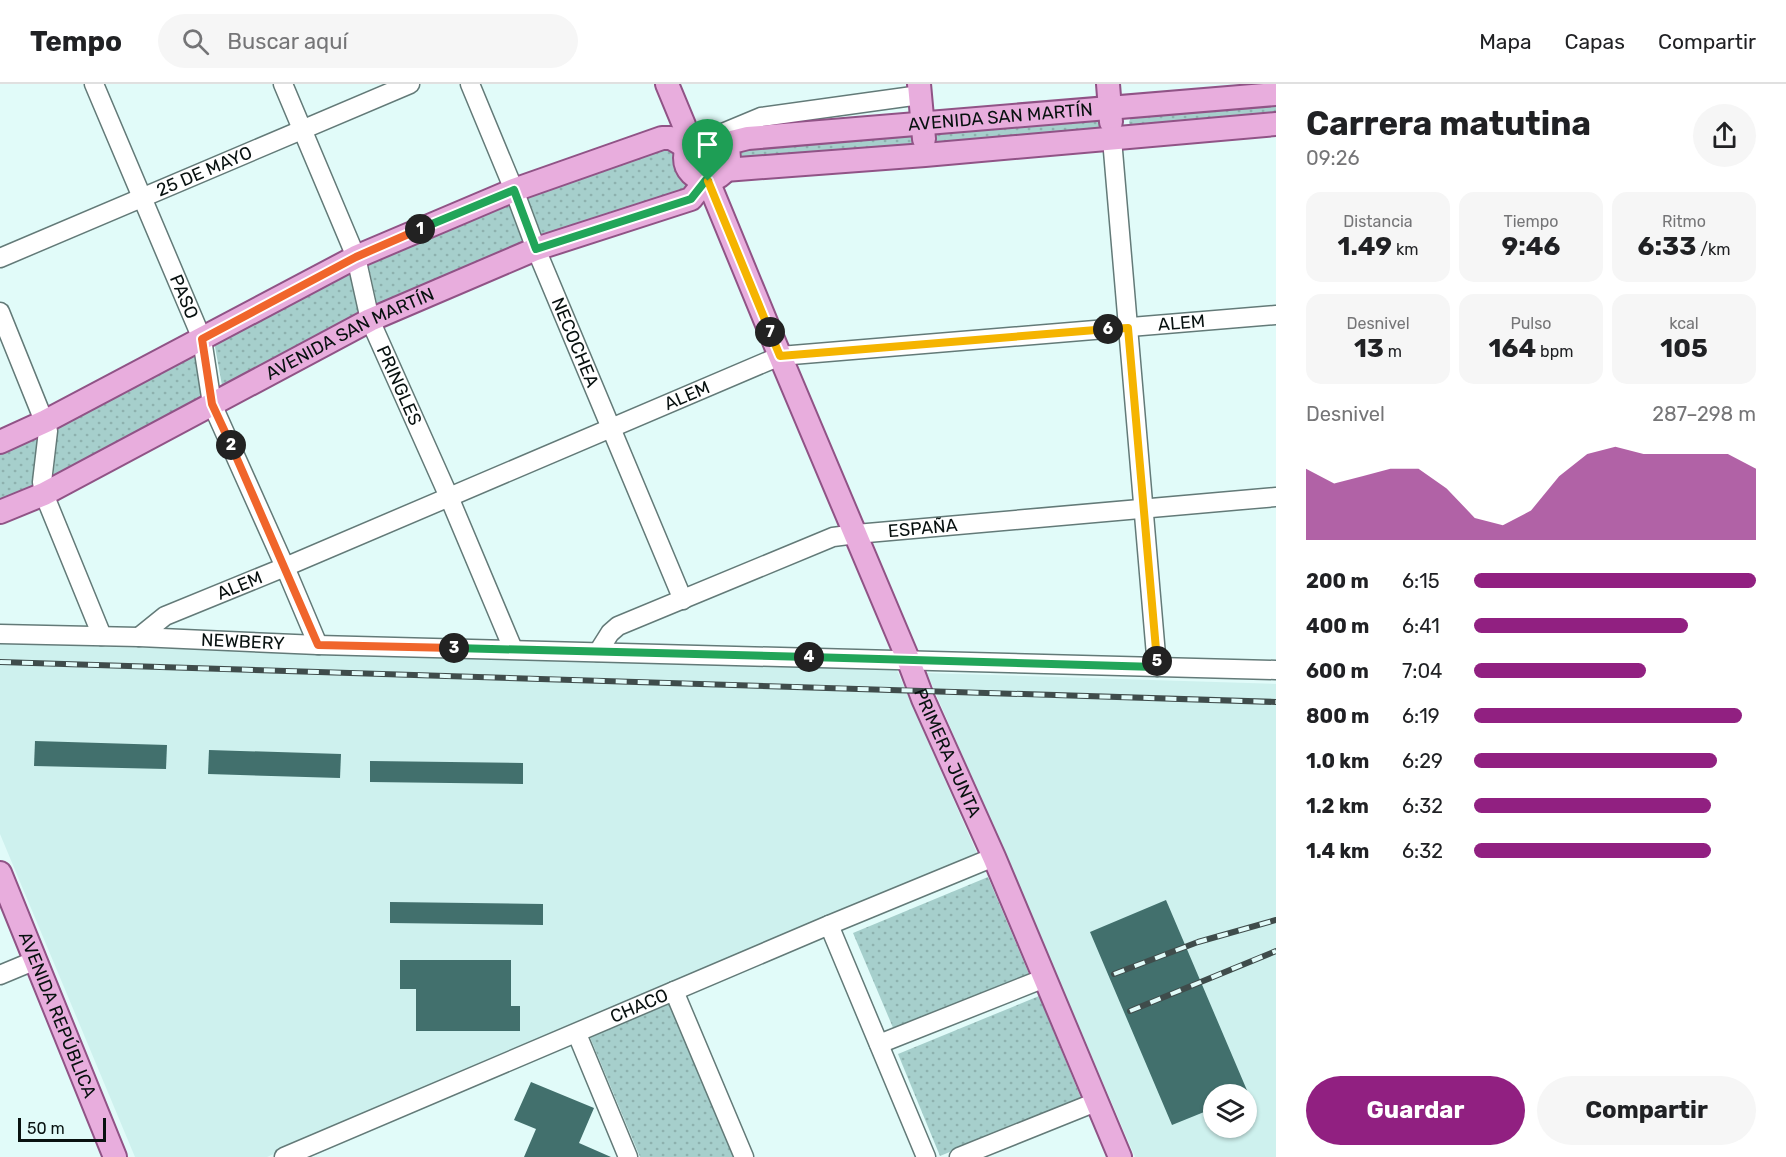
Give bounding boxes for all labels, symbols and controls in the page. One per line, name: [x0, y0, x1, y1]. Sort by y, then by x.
search box: [158, 14, 578, 68]
text: Tempo: [30, 25, 122, 58]
icon: search: [179, 25, 212, 58]
text: Buscar aquí: [227, 28, 348, 55]
text: Mapa: [1479, 29, 1532, 54]
text: Capas: [1565, 29, 1625, 54]
text: Compartir: [1658, 29, 1756, 54]
street label: AVENIDA SAN MARTÍN: [907, 98, 1094, 136]
text: Carrera matutina: [1306, 104, 1591, 143]
button: share: [1693, 104, 1756, 167]
pin: [682, 119, 733, 181]
icon: arrive: [691, 128, 724, 161]
street label: 25 DE MAYO: [153, 141, 256, 201]
text: 09:26: [1306, 146, 1359, 170]
text: Distancia: [1343, 212, 1413, 231]
text: Tiempo: [1504, 212, 1559, 231]
text: Ritmo: [1662, 212, 1706, 231]
pin: 1: [405, 214, 435, 244]
text: 1: [416, 219, 424, 238]
text: 1.49: [1338, 231, 1392, 262]
text: 9:46: [1502, 231, 1560, 262]
text: 6:33: [1638, 231, 1696, 262]
text: km: [1392, 240, 1418, 259]
text: /km: [1696, 240, 1730, 259]
street label: PASO: [165, 271, 203, 322]
street label: AVENIDA SAN MARTÍN: [262, 283, 437, 385]
street label: NECOCHEA: [547, 294, 604, 391]
street label: ALEM: [1157, 310, 1206, 336]
pin: 6: [1093, 314, 1123, 344]
text: Desnivel: [1346, 314, 1410, 333]
text: Pulso: [1510, 314, 1552, 333]
text: kcal: [1669, 314, 1699, 333]
pin: 7: [755, 317, 785, 347]
text: 6: [1103, 319, 1113, 338]
text: 7: [765, 322, 775, 341]
text: 13: [1354, 333, 1384, 364]
text: 164: [1489, 333, 1536, 364]
text: 105: [1660, 333, 1708, 364]
street label: PRINGLES: [372, 342, 427, 429]
text: m: [1384, 342, 1402, 361]
text: bpm: [1536, 342, 1573, 361]
street label: ALEM: [661, 376, 713, 415]
text: Desnivel: [1306, 402, 1385, 426]
text: 287–298 m: [1652, 402, 1756, 426]
pin: 2: [216, 430, 246, 460]
text: 2: [226, 435, 236, 454]
street label: ESPAÑA: [887, 514, 958, 542]
street label: ALEM: [213, 566, 266, 605]
text: 200 m: [1306, 569, 1369, 593]
text: 6:15: [1402, 569, 1440, 593]
text: 400 m: [1306, 614, 1369, 638]
text: 6:41: [1402, 614, 1440, 638]
street label: NEWBERY: [201, 629, 286, 655]
pin: 3: [439, 633, 469, 663]
text: 3: [449, 638, 459, 657]
pin: 4: [794, 642, 824, 672]
pin: 5: [1142, 646, 1172, 676]
text: 4: [804, 647, 814, 666]
text: 5: [1152, 651, 1162, 670]
text: 600 m: [1306, 659, 1369, 683]
text: 7:04: [1402, 659, 1443, 683]
street label: PRIMERA JUNTA: [909, 685, 986, 821]
text: 800 m: [1306, 704, 1369, 728]
text: 6:19: [1402, 704, 1440, 728]
text: 1.0 km: [1306, 749, 1369, 773]
text: 6:29: [1402, 749, 1443, 773]
text: 1.2 km: [1306, 794, 1369, 818]
text: 6:32: [1402, 794, 1443, 818]
text: 1.4 km: [1306, 839, 1369, 863]
text: 6:32: [1402, 839, 1443, 863]
street label: AVENIDA REPÚBLICA: [14, 928, 101, 1101]
street label: CHACO: [607, 984, 671, 1028]
button: Guardar: [1306, 1076, 1525, 1145]
button: Compartir: [1537, 1076, 1756, 1145]
map controls: [1203, 1084, 1257, 1138]
button: layers: [1203, 1084, 1257, 1138]
scale bar: [18, 1115, 106, 1142]
text: 50 m: [27, 1119, 65, 1138]

